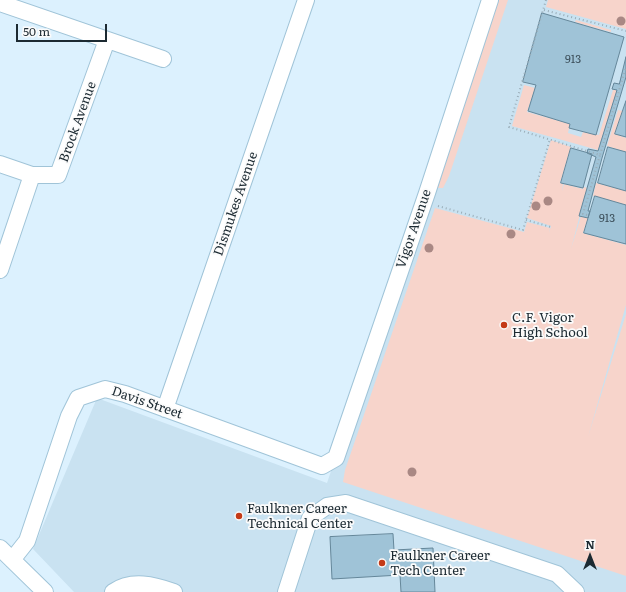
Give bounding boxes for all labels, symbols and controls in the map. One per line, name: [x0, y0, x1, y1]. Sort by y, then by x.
scale bar: [18, 16, 109, 42]
text: 50 m: [23, 22, 50, 40]
house number: 913: [565, 53, 581, 67]
street label: Brock Avenue: [56, 80, 100, 164]
street label: Dismukes Avenue: [211, 150, 261, 258]
street label: Vigor Avenue: [393, 187, 435, 271]
house number: 913: [599, 212, 615, 226]
place label: C.F. Vigor High School: [512, 310, 588, 341]
marker: C.F. Vigor High School: [499, 320, 509, 330]
street label: Davis Street: [109, 384, 185, 422]
place label: Faulkner Career Technical Center: [247, 501, 353, 532]
marker: Faulkner Career Technical Center: [234, 511, 244, 521]
north arrow: [570, 536, 610, 576]
text: N: [585, 536, 595, 552]
place label: Faulkner Career Tech Center: [390, 548, 490, 579]
marker: Faulkner Career Tech Center: [377, 558, 387, 568]

